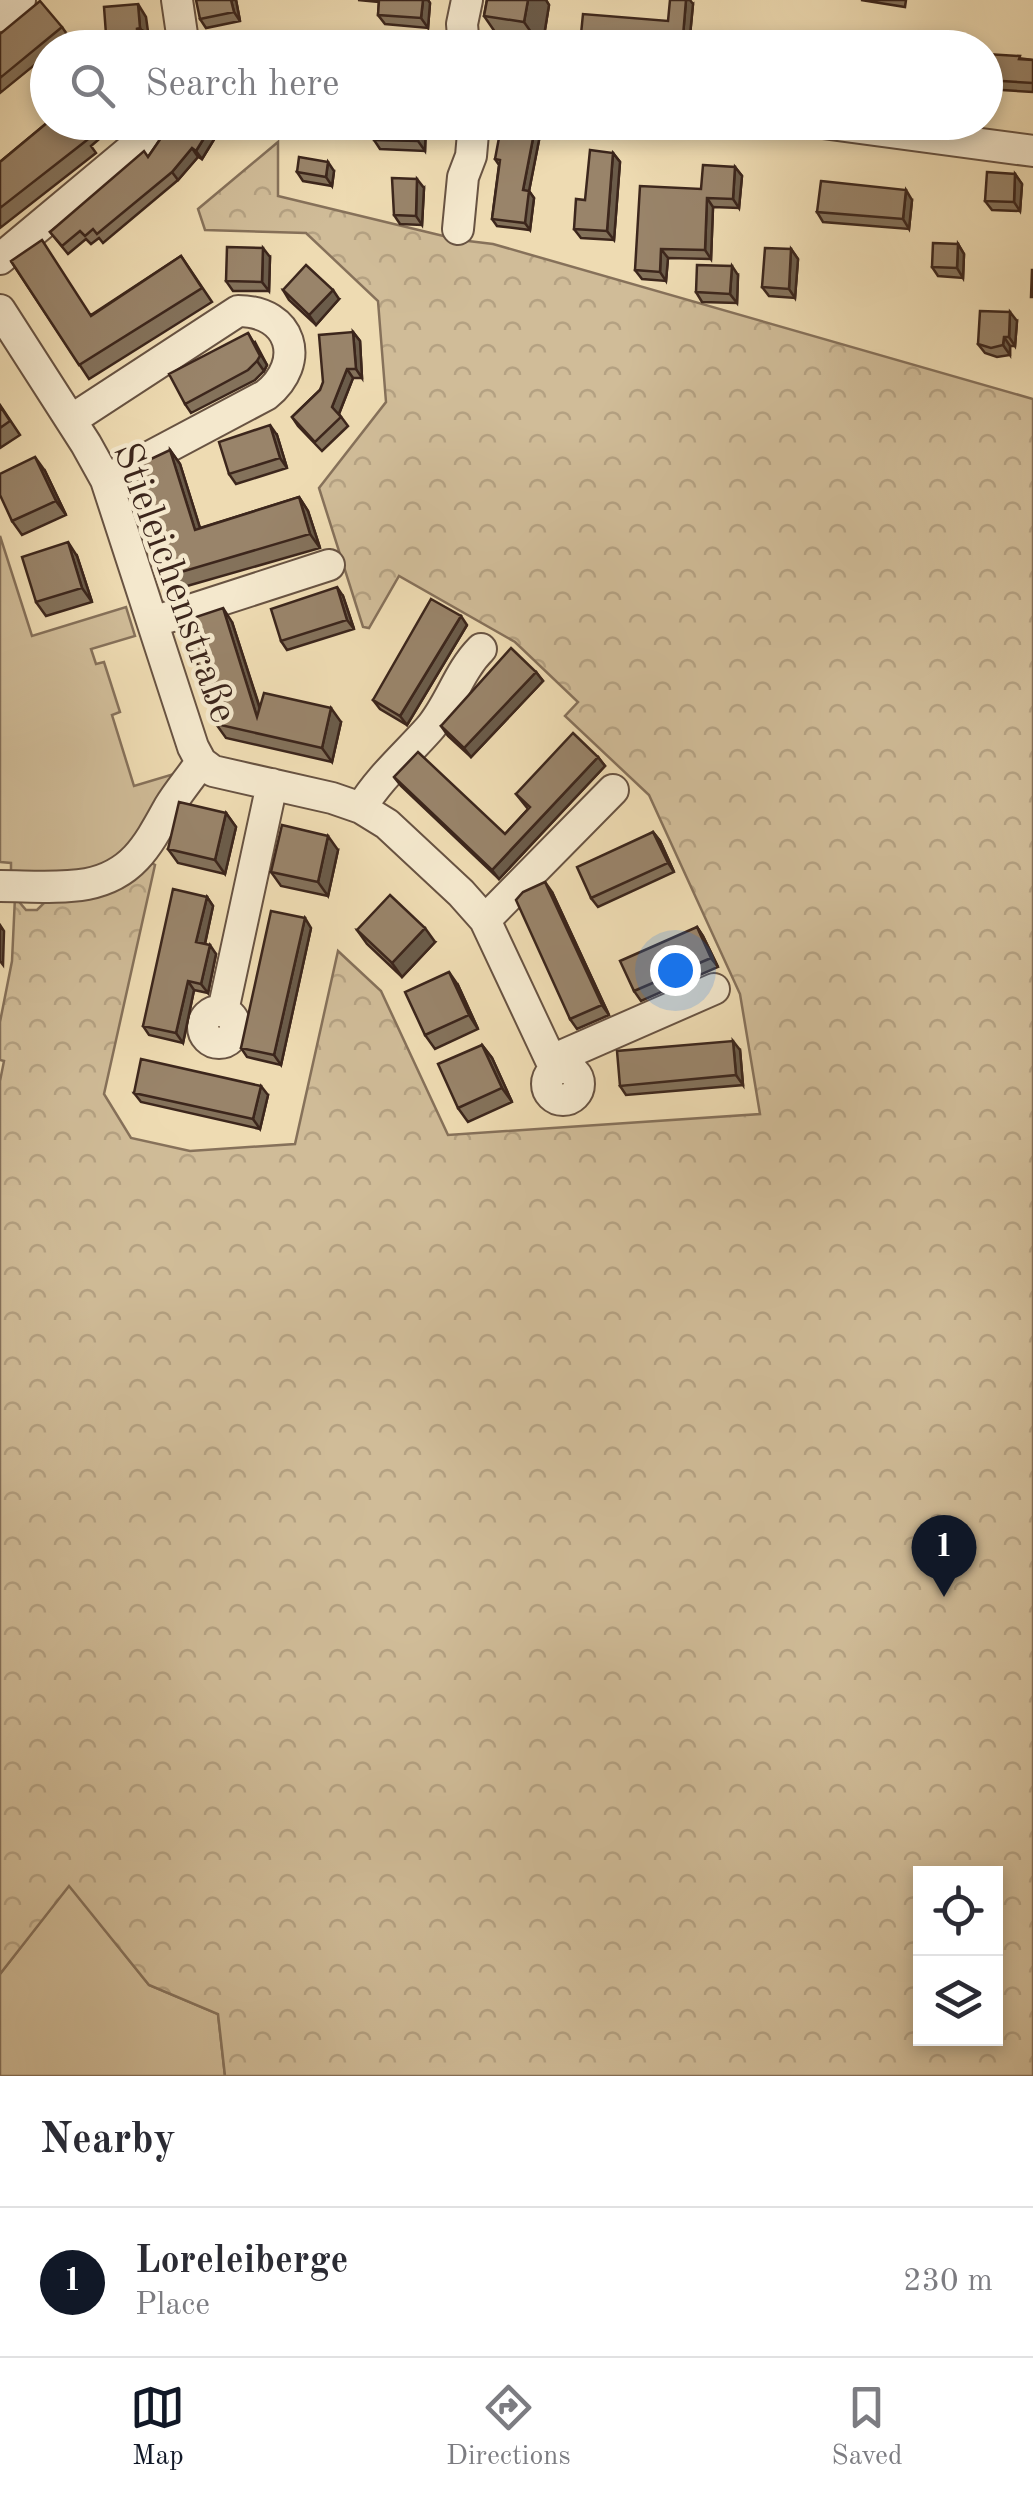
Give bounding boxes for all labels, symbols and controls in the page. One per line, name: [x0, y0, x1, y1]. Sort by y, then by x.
search box: [30, 30, 1003, 140]
icon: search: [65, 58, 120, 113]
text: Search here: [145, 66, 340, 104]
street label: Stieleichenstraße: [104, 438, 242, 728]
your location: [650, 945, 701, 996]
pin: 1: [912, 1514, 976, 1597]
map controls: [913, 1866, 1003, 2046]
button: locate: [913, 1866, 1003, 1956]
button: layers: [913, 1956, 1003, 2046]
text: Nearby: [40, 2120, 176, 2162]
text: Loreleiberge: [135, 2243, 348, 2281]
text: 1: [63, 2266, 82, 2298]
text: 230 m: [903, 2266, 993, 2298]
text: Place: [135, 2290, 210, 2322]
tab: Map: [130, 2380, 185, 2475]
tab: Directions: [446, 2380, 571, 2475]
tab: Saved: [831, 2380, 903, 2475]

